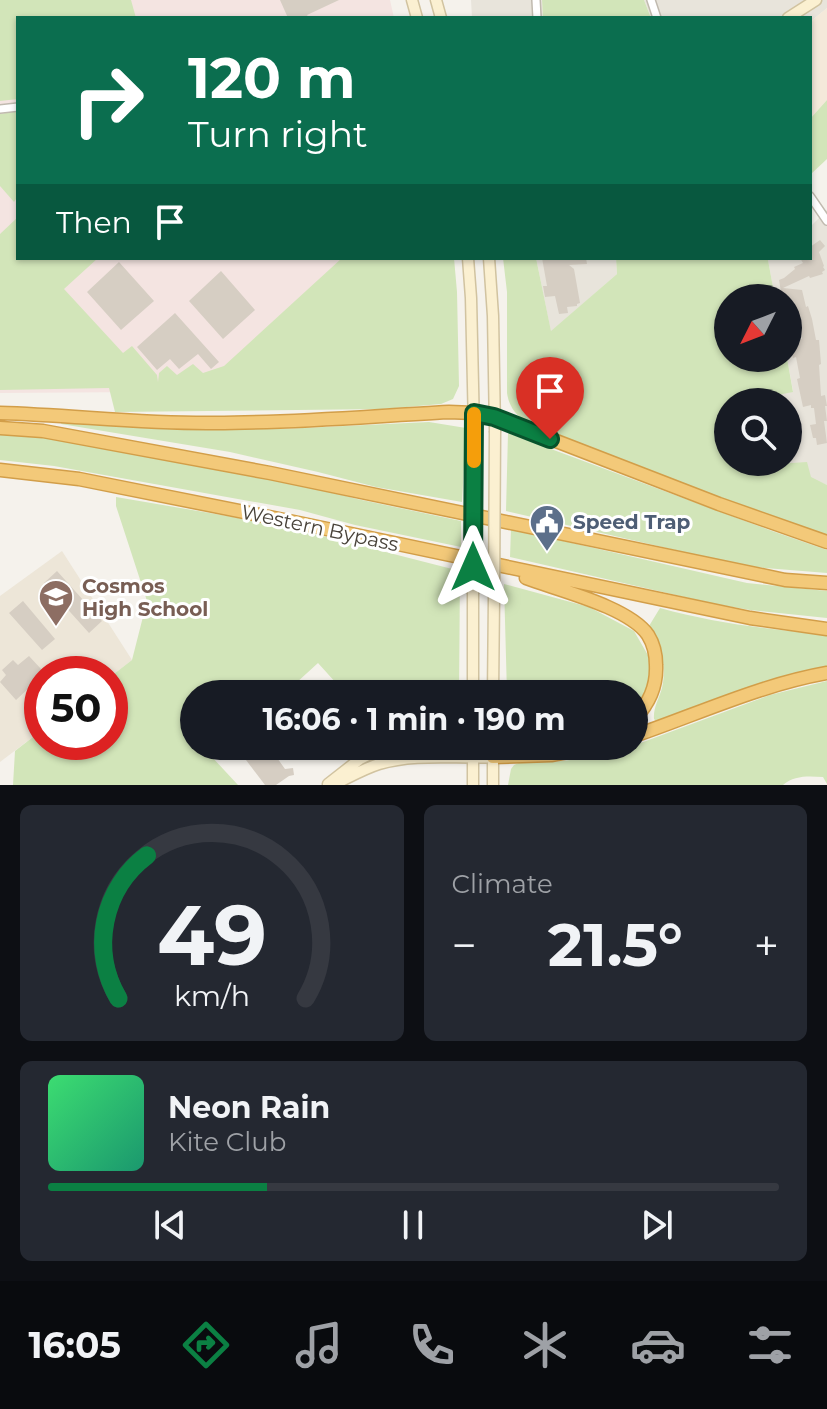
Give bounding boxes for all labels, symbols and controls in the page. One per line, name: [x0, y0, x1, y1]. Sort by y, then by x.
text: 120 m: [188, 44, 356, 112]
icon: right: [56, 48, 160, 152]
text: Turn right: [188, 112, 368, 156]
icon: arrive: [148, 200, 192, 244]
text: Then: [56, 204, 132, 241]
north arrow: [714, 284, 802, 372]
map controls: [714, 284, 802, 476]
pin: [516, 357, 584, 439]
icon: arrive: [528, 369, 572, 413]
button: search: [714, 388, 802, 476]
street label: Western Bypass: [239, 500, 401, 556]
public building icon: Speed Trap: [528, 503, 566, 553]
place label: Speed Trap: [573, 510, 691, 534]
position arrow: [431, 525, 515, 609]
place label: Cosmos High School: [82, 574, 208, 621]
school or university icon: Cosmos High School: [37, 578, 75, 628]
speed limit sign: 50: [24, 656, 128, 760]
text: 16:06 · 1 min · 190 m: [263, 701, 565, 738]
text: Climate: [452, 868, 553, 900]
text: 49: [157, 884, 267, 986]
text: 21.5°: [548, 908, 683, 981]
text: −: [452, 918, 477, 972]
text: +: [754, 918, 779, 972]
text: km/h: [174, 978, 250, 1013]
text: Neon Rain: [168, 1089, 330, 1126]
text: Kite Club: [168, 1126, 286, 1158]
icon: previous: [148, 1203, 192, 1247]
icon: pause: [391, 1203, 435, 1247]
icon: next: [635, 1203, 679, 1247]
icon: directions: [178, 1317, 234, 1373]
icon: music: [291, 1317, 347, 1373]
icon: phone: [404, 1317, 460, 1373]
icon: climate: [517, 1317, 573, 1373]
icon: car: [630, 1317, 686, 1373]
icon: filters: [742, 1317, 798, 1373]
text: 16:05: [28, 1323, 121, 1367]

